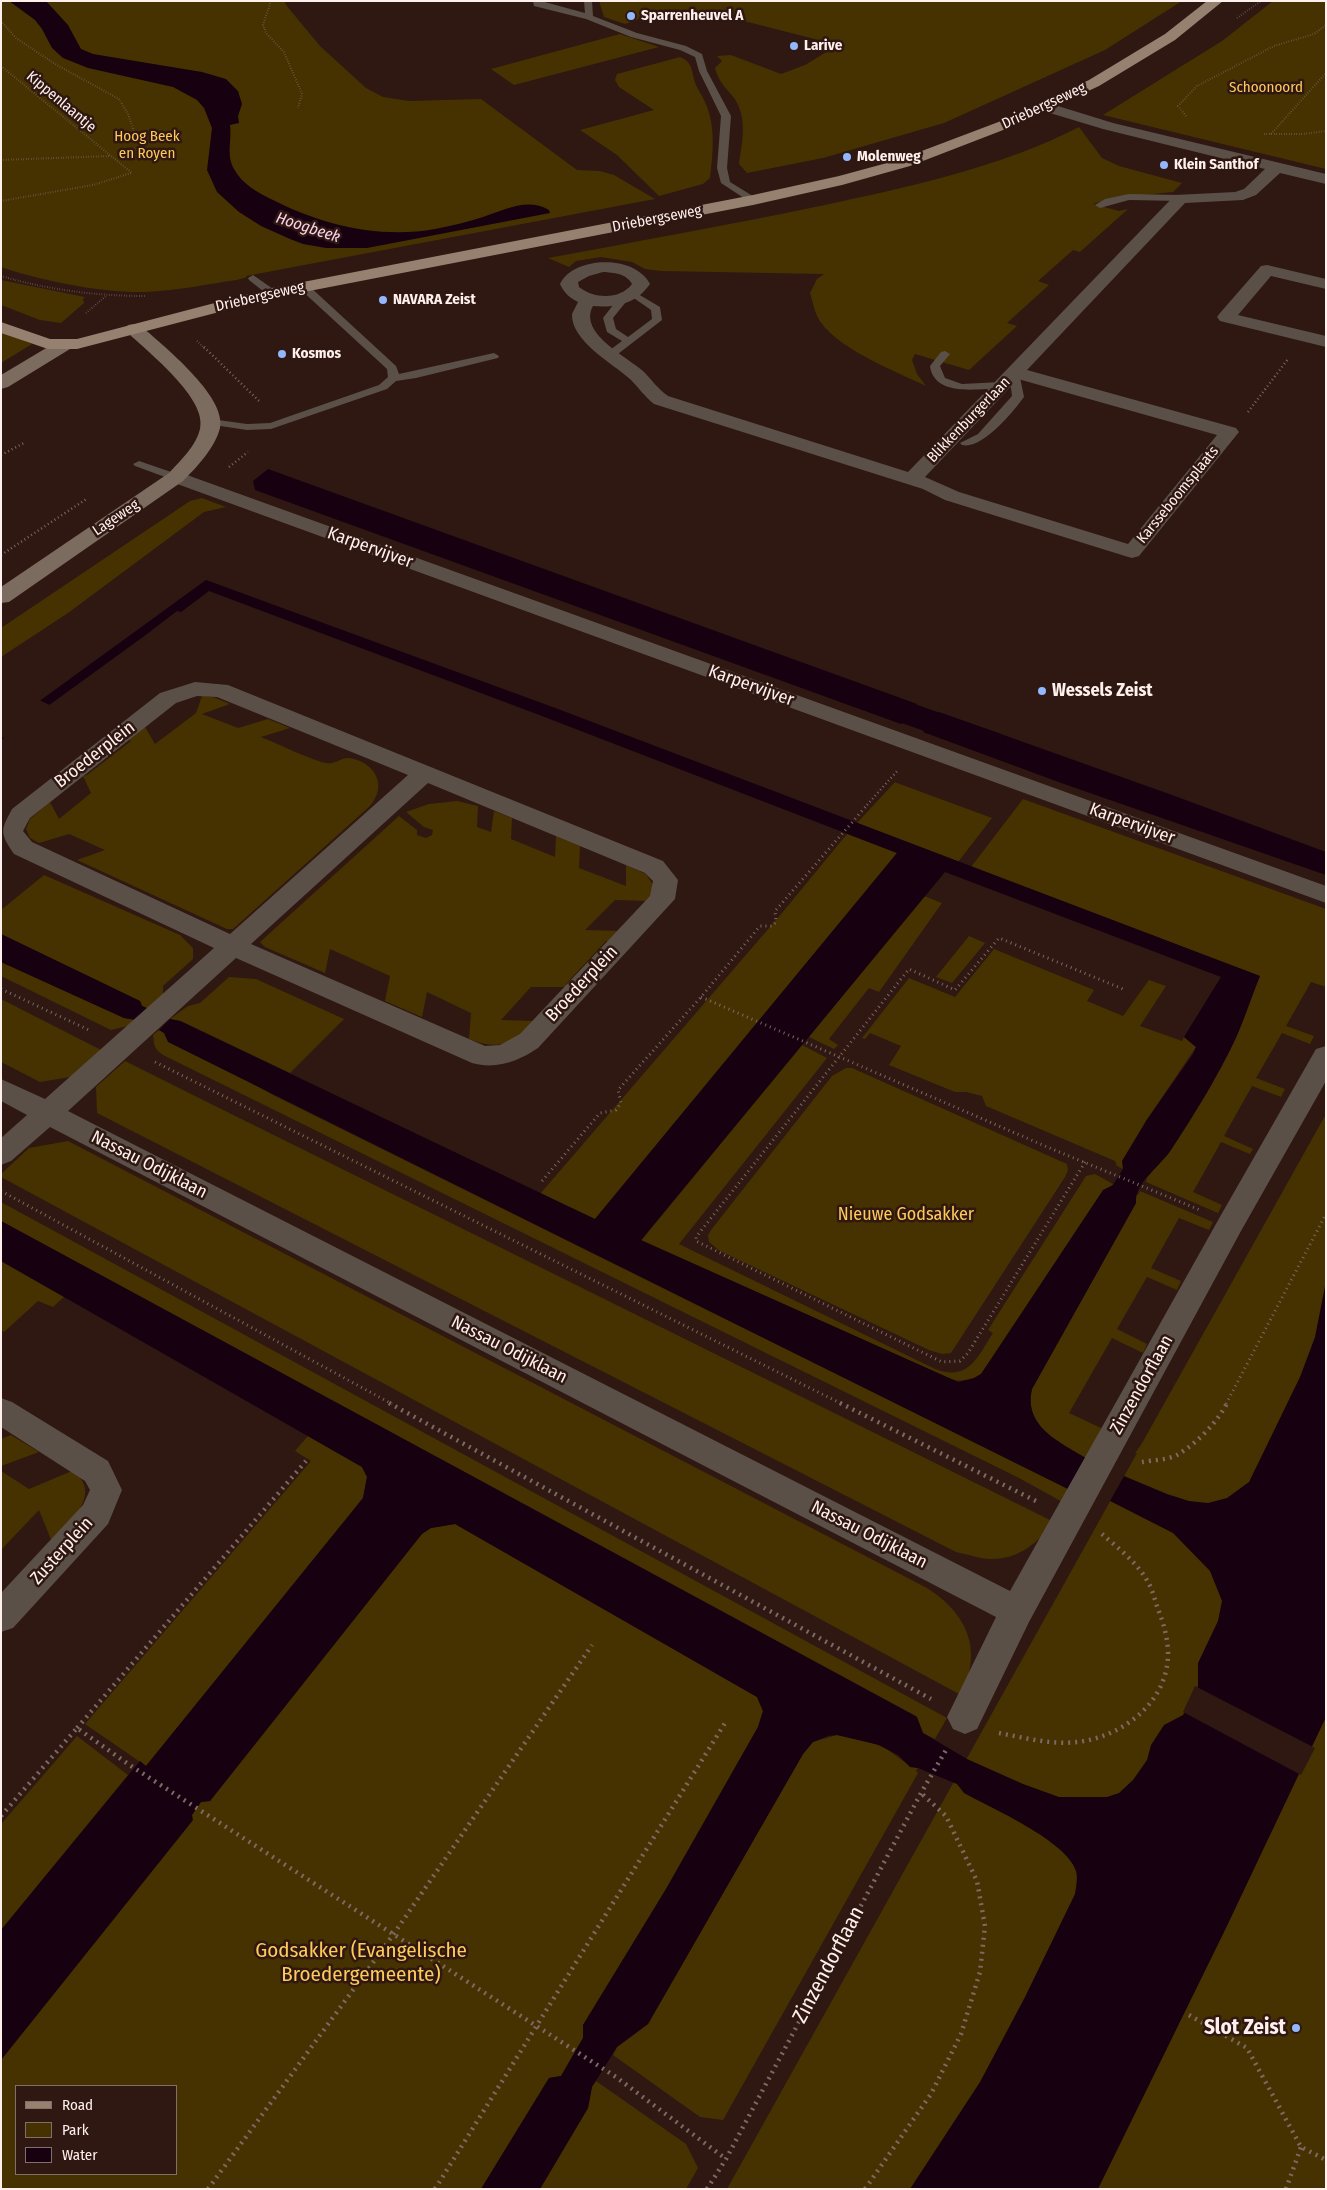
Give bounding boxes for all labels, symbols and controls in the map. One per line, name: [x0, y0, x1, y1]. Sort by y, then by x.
place label: Sparrenheuvel A: [641, 7, 743, 25]
marker: Sparrenheuvel A: [625, 10, 637, 22]
place label: Larive: [804, 37, 842, 55]
marker: Larive: [788, 40, 800, 52]
street label: Kippenlaantje: [22, 68, 100, 136]
street label: Driebergseweg: [999, 79, 1089, 133]
park label: Schoonoord: [1229, 79, 1303, 97]
park label: Hoog Beek en Royen: [114, 128, 180, 163]
place label: Molenweg: [857, 148, 921, 166]
marker: Molenweg: [841, 151, 853, 163]
place label: Klein Santhof: [1174, 156, 1258, 174]
marker: Klein Santhof: [1158, 159, 1170, 171]
street label: Driebergseweg: [611, 202, 703, 236]
water label: Hoogbeek: [274, 209, 342, 247]
street label: Driebergseweg: [214, 278, 306, 316]
place label: NAVARA Zeist: [393, 291, 476, 309]
marker: NAVARA Zeist: [377, 294, 389, 306]
place label: Kosmos: [292, 345, 341, 363]
marker: Kosmos: [276, 348, 288, 360]
street label: Blikkenburgerlaan: [924, 374, 1014, 466]
street label: Karsseboomsplaats: [1133, 443, 1223, 547]
street label: Lageweg: [89, 496, 143, 540]
street label: Karpervijver: [324, 523, 416, 573]
street label: Karpervijver: [705, 661, 797, 711]
place label: Wessels Zeist: [1052, 680, 1153, 702]
marker: Wessels Zeist: [1036, 685, 1048, 697]
street label: Broederplein: [51, 717, 139, 793]
street label: Karpervijver: [1086, 799, 1178, 849]
street label: Broederplein: [541, 942, 623, 1026]
street label: Nassau Odijklaan: [87, 1126, 211, 1204]
park label: Nieuwe Godsakker: [838, 1204, 974, 1226]
street label: Nassau Odijklaan: [447, 1311, 571, 1389]
street label: Zinzendorflaan: [1106, 1332, 1178, 1438]
street label: Nassau Odijklaan: [807, 1496, 931, 1574]
street label: Zusterplein: [26, 1513, 98, 1589]
street label: Zinzendorflaan: [788, 1902, 870, 2028]
park label: Godsakker (Evangelische Broedergemeente): [255, 1938, 467, 1988]
place label: Slot Zeist: [1204, 2015, 1286, 2041]
marker: Slot Zeist: [1290, 2022, 1302, 2034]
legend: [15, 2085, 178, 2175]
text: Road: [62, 2096, 93, 2114]
text: Park: [62, 2121, 89, 2139]
text: Water: [62, 2146, 97, 2164]

